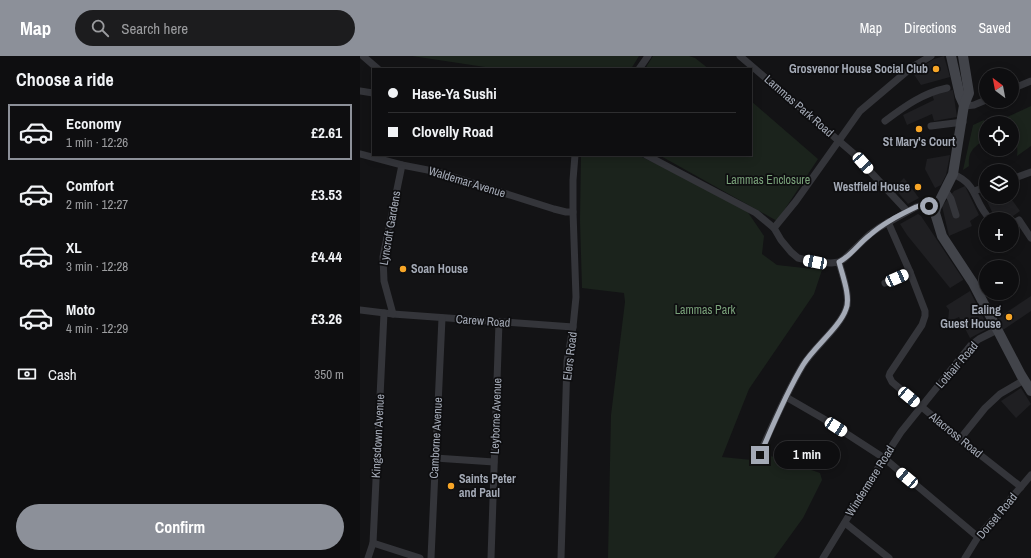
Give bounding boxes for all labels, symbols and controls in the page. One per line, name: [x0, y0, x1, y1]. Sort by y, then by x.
search box: [75, 10, 355, 46]
text: Map: [20, 15, 51, 41]
icon: search: [89, 17, 111, 39]
text: Search here: [121, 18, 188, 39]
text: Map: [860, 19, 882, 37]
text: Directions: [904, 19, 956, 37]
text: Saved: [978, 19, 1011, 37]
place label: Grosvenor House Social Club: [789, 61, 928, 77]
marker: Grosvenor House Social Club: [931, 64, 941, 74]
text: Choose a ride: [16, 67, 114, 92]
north arrow: [979, 68, 1019, 108]
map controls: [979, 68, 1019, 300]
street label: Lammas Park Road: [761, 71, 837, 141]
text: Hase-Ya Sushi: [412, 83, 497, 104]
text: Economy: [66, 113, 121, 134]
icon: car: [18, 114, 54, 150]
button: locate: [979, 116, 1019, 156]
text: Clovelly Road: [412, 121, 493, 142]
text: £2.61: [311, 122, 342, 143]
marker: St Mary's Court: [914, 124, 924, 134]
text: 1 min · 12:26: [66, 134, 128, 151]
place label: St Mary's Court: [883, 134, 956, 150]
car: [851, 150, 875, 176]
street label: Waldemar Avenue: [426, 163, 508, 201]
button: layers: [979, 164, 1019, 204]
park label: Lammas Enclosure: [726, 172, 810, 188]
text: Comfort: [66, 175, 114, 196]
icon: car: [18, 176, 54, 212]
place label: Westfield House: [834, 179, 911, 195]
marker: Westfield House: [913, 182, 923, 192]
text: £3.53: [311, 184, 342, 205]
street label: Lyncroft Gardens: [376, 190, 404, 266]
text: 2 min · 12:27: [66, 196, 128, 213]
route start: [920, 197, 938, 215]
button: +: [979, 212, 1019, 252]
text: XL: [66, 237, 82, 258]
icon: car: [18, 238, 54, 274]
text: £4.44: [311, 246, 342, 267]
car: [802, 254, 828, 270]
text: 3 min · 12:28: [66, 258, 128, 275]
button: −: [979, 260, 1019, 300]
place label: Soan House: [411, 261, 468, 277]
marker: Soan House: [398, 264, 408, 274]
car: [884, 268, 910, 288]
text: Moto: [66, 299, 95, 320]
icon: car: [18, 300, 54, 336]
park label: Lammas Park: [675, 302, 735, 318]
place label: Ealing Guest House: [940, 302, 1002, 332]
text: £3.26: [311, 308, 342, 329]
street label: Carew Road: [455, 311, 511, 331]
marker: Ealing Guest House: [1004, 312, 1014, 322]
text: 4 min · 12:29: [66, 320, 128, 337]
street label: Elers Road: [559, 331, 581, 381]
street label: Lothair Road: [932, 338, 982, 392]
icon: cash: [16, 363, 38, 385]
text: Cash: [48, 364, 77, 385]
text: 350 m: [314, 366, 344, 383]
street label: Leyborne Avenue: [487, 378, 505, 454]
car: [896, 385, 922, 409]
street label: Kingsdown Avenue: [368, 394, 388, 478]
street label: Camborne Avenue: [426, 397, 446, 479]
street label: Alacross Road: [925, 408, 986, 461]
car: [823, 415, 849, 439]
callout: 1 min: [774, 441, 840, 469]
street label: Windermere Road: [842, 443, 898, 519]
route end: [751, 446, 769, 464]
text: 1 min: [793, 446, 821, 463]
car: [894, 466, 920, 490]
place label: Saints Peter and Paul: [459, 471, 516, 501]
marker: Saints Peter and Paul: [446, 481, 456, 491]
street label: Dorset Road: [973, 490, 1021, 542]
button: Confirm: [16, 504, 344, 550]

